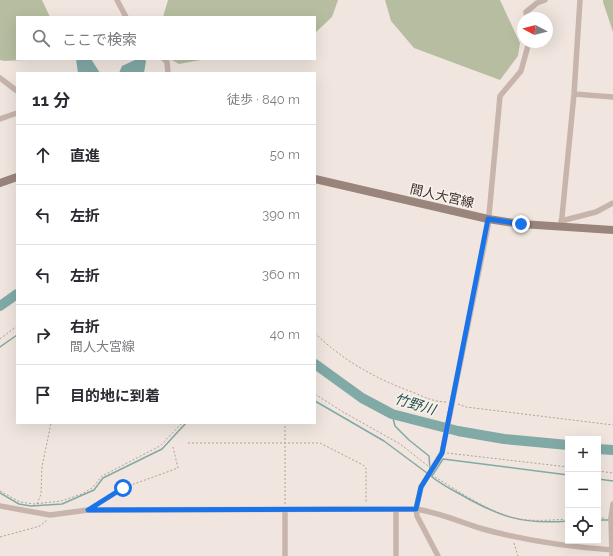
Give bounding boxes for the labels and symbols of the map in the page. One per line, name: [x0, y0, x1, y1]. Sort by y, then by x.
north arrow: [517, 12, 553, 48]
street label: 間人大宮線: [409, 181, 475, 211]
route end: [512, 215, 530, 233]
water label: 竹野川: [393, 390, 439, 418]
route start: [114, 479, 132, 497]

